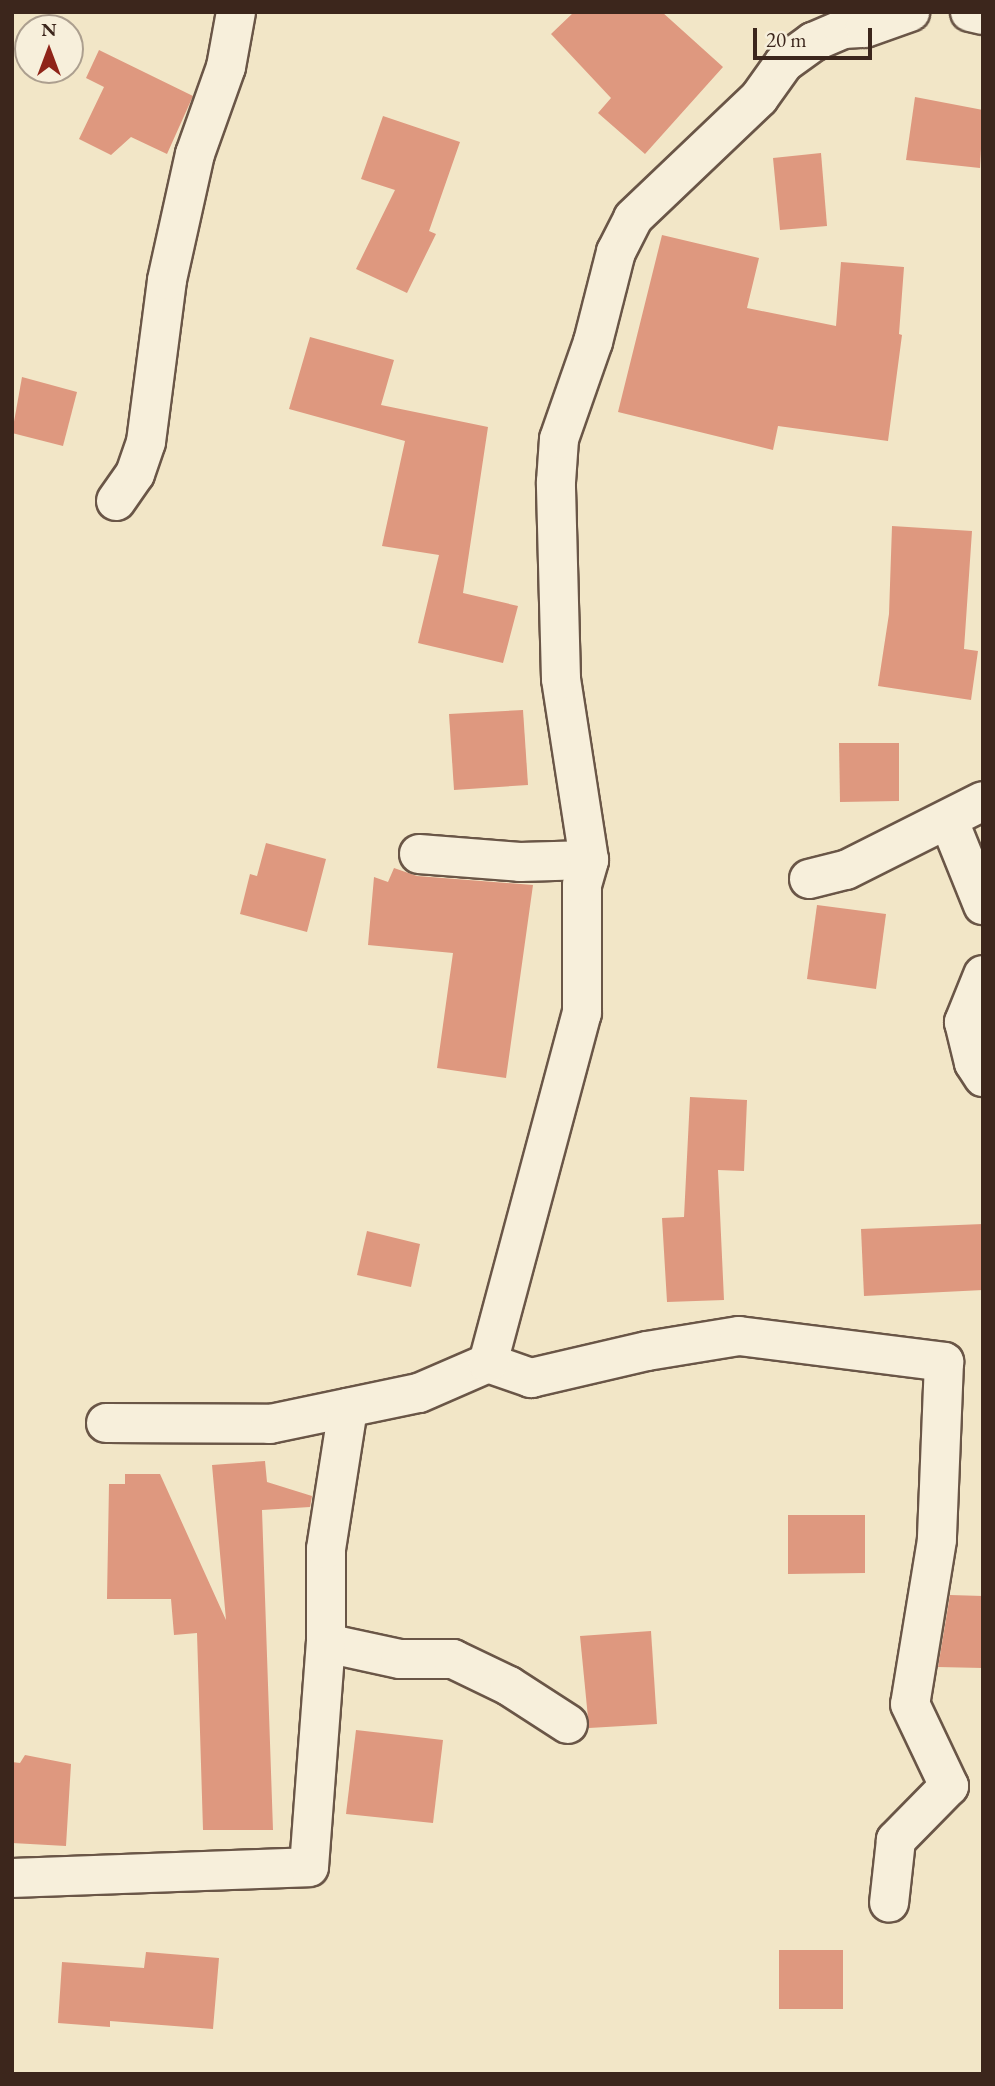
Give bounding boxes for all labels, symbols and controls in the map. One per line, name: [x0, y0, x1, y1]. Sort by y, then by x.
north arrow: [14, 14, 84, 84]
scale bar: [757, 14, 876, 58]
text: N: [41, 17, 57, 42]
text: 20 m: [766, 26, 807, 53]

